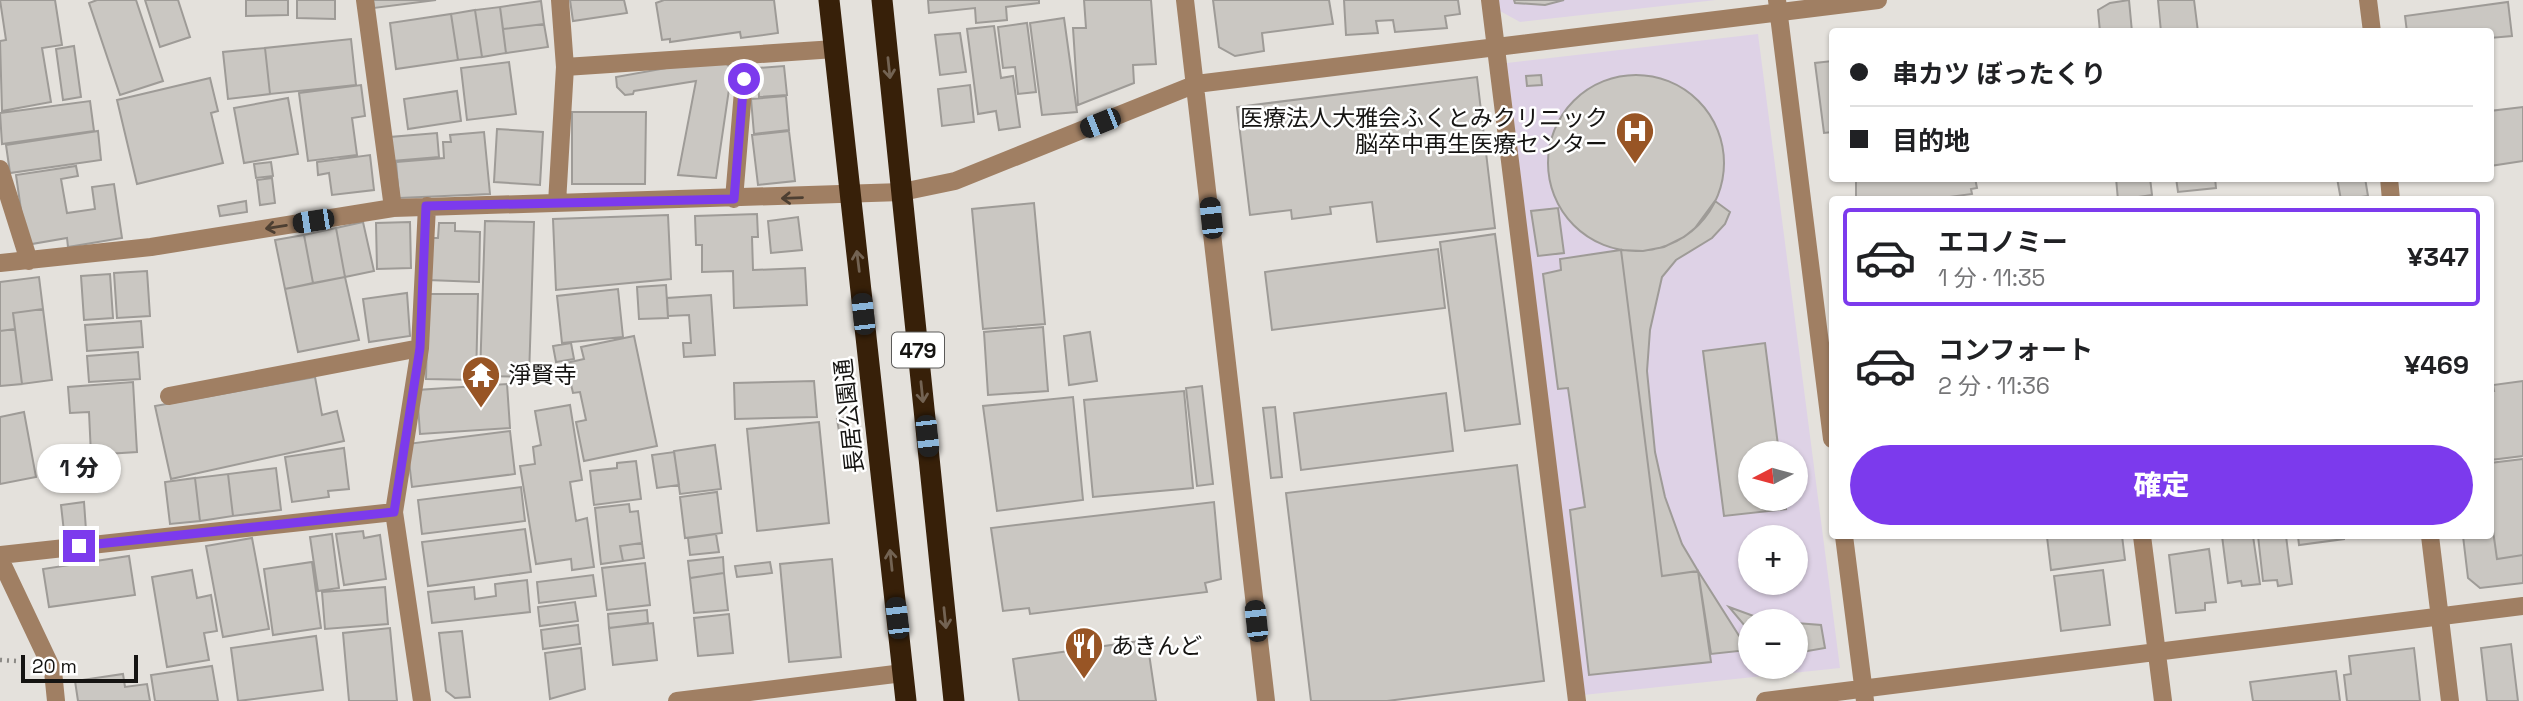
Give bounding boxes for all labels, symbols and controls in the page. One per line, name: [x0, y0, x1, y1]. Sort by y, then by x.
one-way arrow: [883, 56, 896, 79]
text: 串カツ ぼったくり: [1892, 57, 2107, 91]
route start: [728, 63, 760, 95]
place label: 医療法人大雅会ふくとみクリニック 脳卒中再生医療センター: [1240, 103, 1608, 159]
car: [1077, 105, 1124, 141]
hospital icon: 医療法人大雅会ふくとみクリニック 脳卒中再生医療センター: [1614, 110, 1656, 165]
text: 目的地: [1892, 124, 1970, 158]
one-way arrow: [781, 191, 804, 204]
car: [1199, 196, 1224, 240]
car: [291, 207, 336, 235]
one-way arrow: [265, 221, 288, 234]
text: エコノミー: [1938, 225, 2068, 259]
icon: car: [1854, 226, 1917, 289]
text: ¥347: [2407, 240, 2469, 274]
one-way arrow: [851, 250, 864, 273]
text: 1 分 · 11:35: [1938, 263, 2045, 293]
car: [851, 292, 876, 336]
road number: 479: [892, 332, 944, 368]
text: コンフォート: [1938, 333, 2093, 367]
icon: car: [1854, 334, 1917, 397]
text: ¥469: [2404, 348, 2469, 382]
temple icon: 淨賢寺: [460, 354, 502, 409]
street label: 長居公園通: [828, 357, 870, 475]
place label: 淨賢寺: [508, 360, 577, 390]
text: 2 分 · 11:36: [1938, 371, 2050, 401]
one-way arrow: [916, 380, 929, 403]
car: [915, 414, 940, 458]
north arrow: [1738, 441, 1808, 511]
map controls: [1738, 441, 1808, 679]
callout: 1 分: [37, 444, 121, 494]
button: 確定: [1850, 445, 2473, 525]
text: 1 分: [59, 453, 99, 483]
button: +: [1738, 525, 1808, 595]
route end: [63, 530, 95, 562]
one-way arrow: [884, 549, 897, 572]
car: [885, 596, 910, 640]
car: [1244, 599, 1269, 643]
one-way arrow: [939, 606, 952, 629]
button: −: [1738, 609, 1808, 679]
restaurant icon: あきんど: [1063, 625, 1105, 680]
place label: あきんど: [1111, 631, 1202, 661]
scale bar: [21, 652, 138, 684]
text: 20 m: [32, 654, 77, 679]

